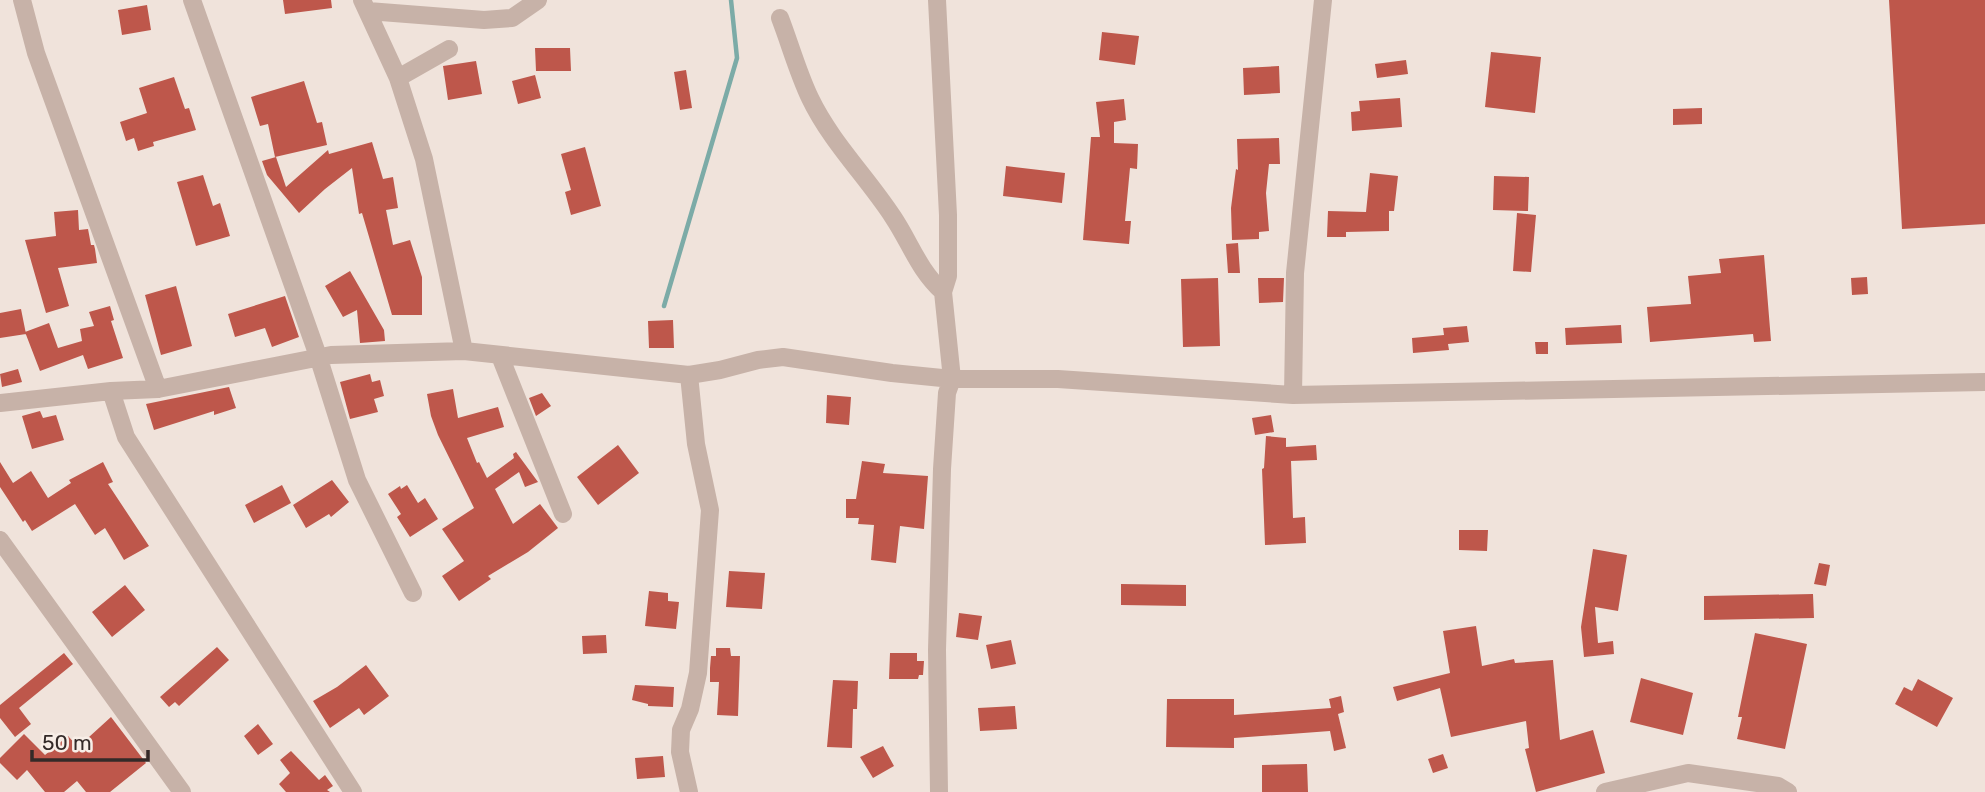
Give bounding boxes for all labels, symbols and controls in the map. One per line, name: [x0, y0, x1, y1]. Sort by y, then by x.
scale bar: [32, 718, 147, 762]
text: 50 m: [42, 730, 92, 755]

